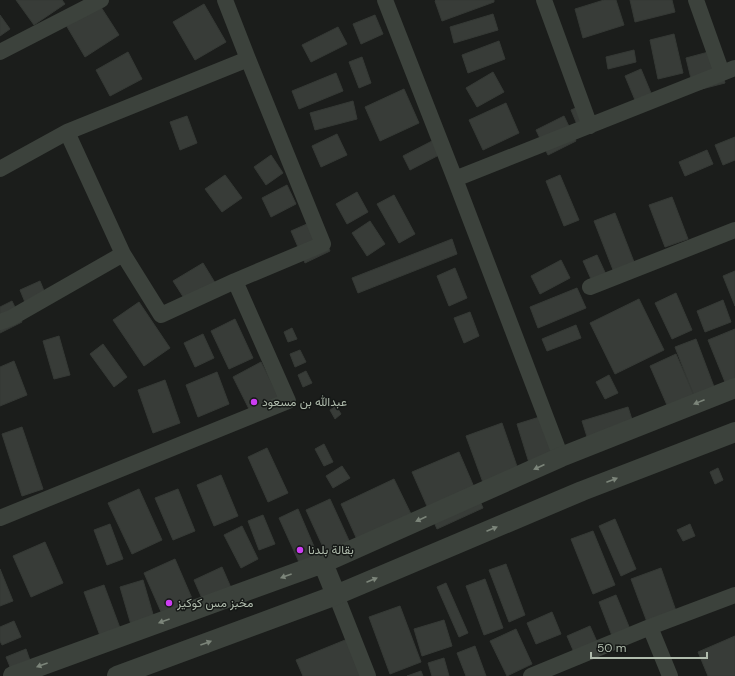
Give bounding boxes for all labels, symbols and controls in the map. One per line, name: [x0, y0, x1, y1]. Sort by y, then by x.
place label: عبدالله بن مسعود: [262, 394, 347, 410]
marker: عبدالله بن مسعود: [249, 397, 259, 407]
one-way arrow: [692, 400, 704, 406]
one-way arrow: [533, 464, 545, 470]
one-way arrow: [606, 476, 618, 482]
one-way arrow: [414, 517, 426, 523]
one-way arrow: [486, 526, 498, 532]
place label: بقالة بلدنا: [308, 542, 354, 558]
marker: بقالة بلدنا: [295, 545, 305, 555]
one-way arrow: [280, 573, 292, 579]
one-way arrow: [366, 576, 378, 582]
place label: مخبز مس كوكيز: [176, 595, 253, 611]
marker: مخبز مس كوكيز: [164, 598, 174, 608]
one-way arrow: [158, 618, 170, 624]
scale bar: [591, 634, 707, 660]
one-way arrow: [200, 640, 212, 646]
text: 50 m: [597, 640, 626, 656]
one-way arrow: [36, 663, 48, 669]

